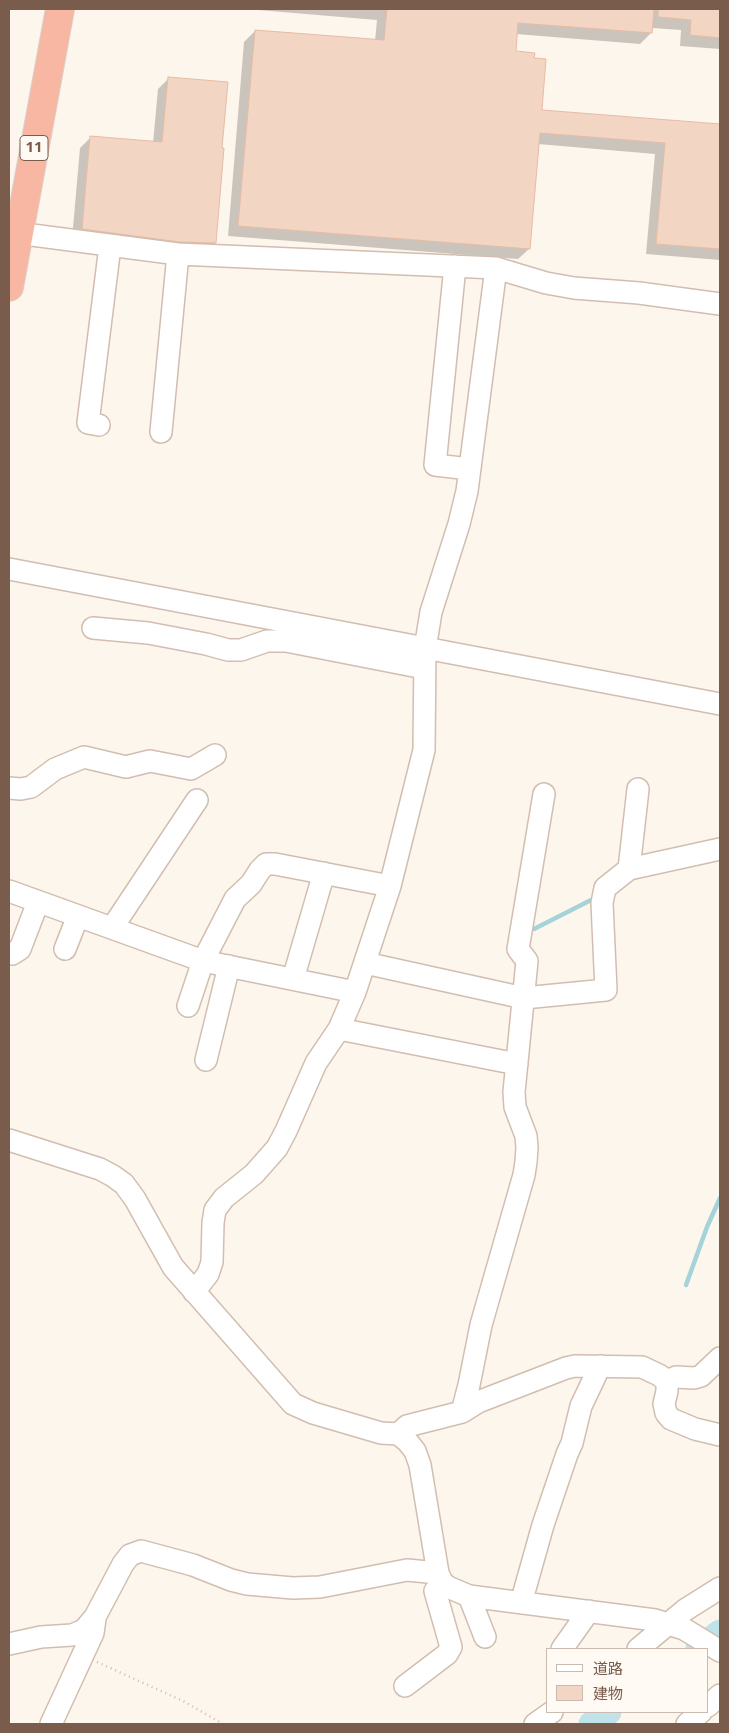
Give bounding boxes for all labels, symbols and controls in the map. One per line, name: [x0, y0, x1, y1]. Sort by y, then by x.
road number: 11: [20, 136, 48, 160]
legend: [546, 1648, 709, 1713]
text: 道路: [593, 1658, 623, 1678]
text: 建物: [593, 1683, 623, 1703]

